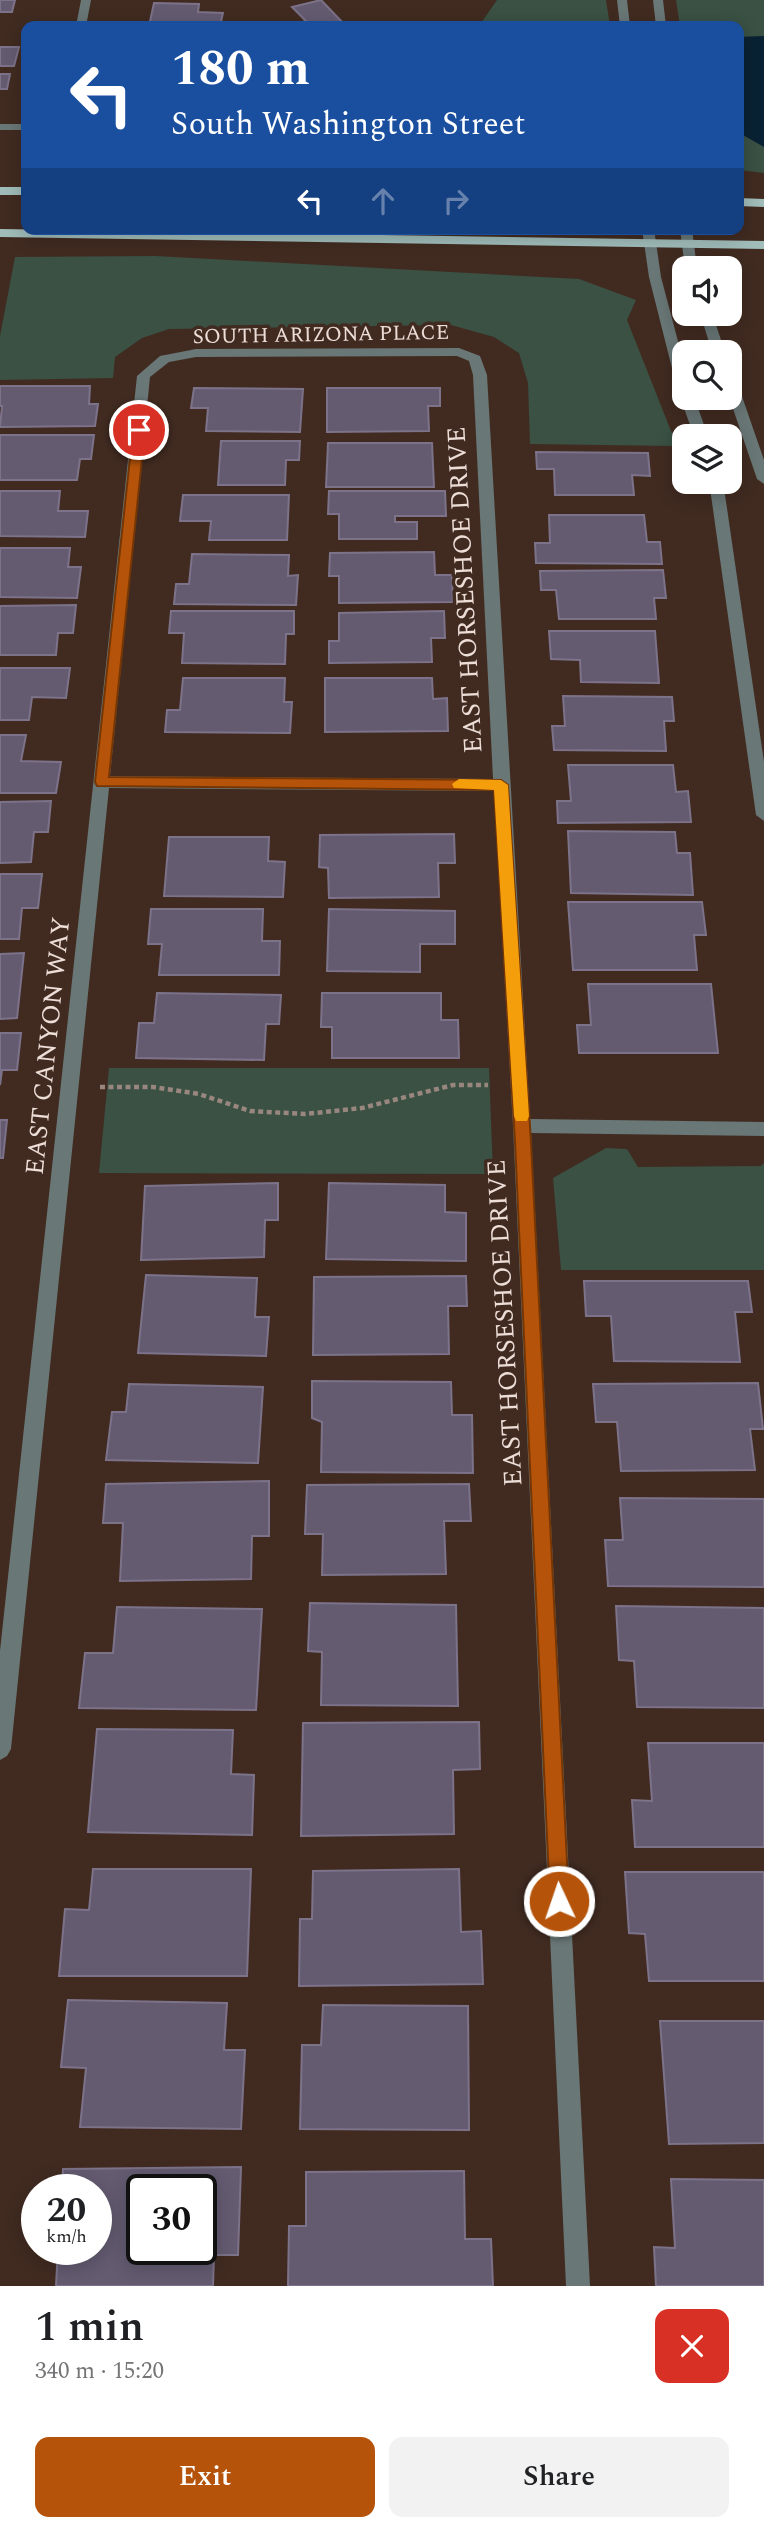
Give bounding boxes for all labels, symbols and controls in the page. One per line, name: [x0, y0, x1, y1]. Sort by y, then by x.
text: 180 m: [171, 32, 310, 107]
icon: left: [56, 49, 147, 140]
text: South Washington Street: [171, 100, 526, 149]
icon: left: [291, 182, 329, 220]
icon: ahead: [364, 182, 402, 220]
icon: right: [437, 182, 475, 220]
map controls: [672, 256, 742, 494]
button: sound: [672, 256, 742, 326]
street label: SOUTH ARIZONA PLACE: [192, 317, 450, 353]
button: search: [672, 340, 742, 410]
pin: [109, 400, 169, 460]
icon: arrive: [120, 411, 158, 449]
button: layers: [672, 424, 742, 494]
street label: EAST HORSESHOE DRIVE: [436, 426, 494, 754]
street label: EAST CANYON WAY: [15, 915, 81, 1177]
street label: EAST HORSESHOE DRIVE: [476, 1159, 534, 1487]
position arrow: [522, 1864, 596, 1938]
speed limit sign: 30: [126, 2174, 217, 2265]
text: 20: [47, 2184, 86, 2237]
text: km/h: [46, 2223, 87, 2250]
text: 1 min: [35, 2296, 144, 2359]
button: close: [655, 2309, 729, 2383]
text: 340 m · 15:20: [35, 2354, 164, 2389]
button: Exit: [35, 2437, 375, 2517]
button: Share: [389, 2437, 729, 2517]

